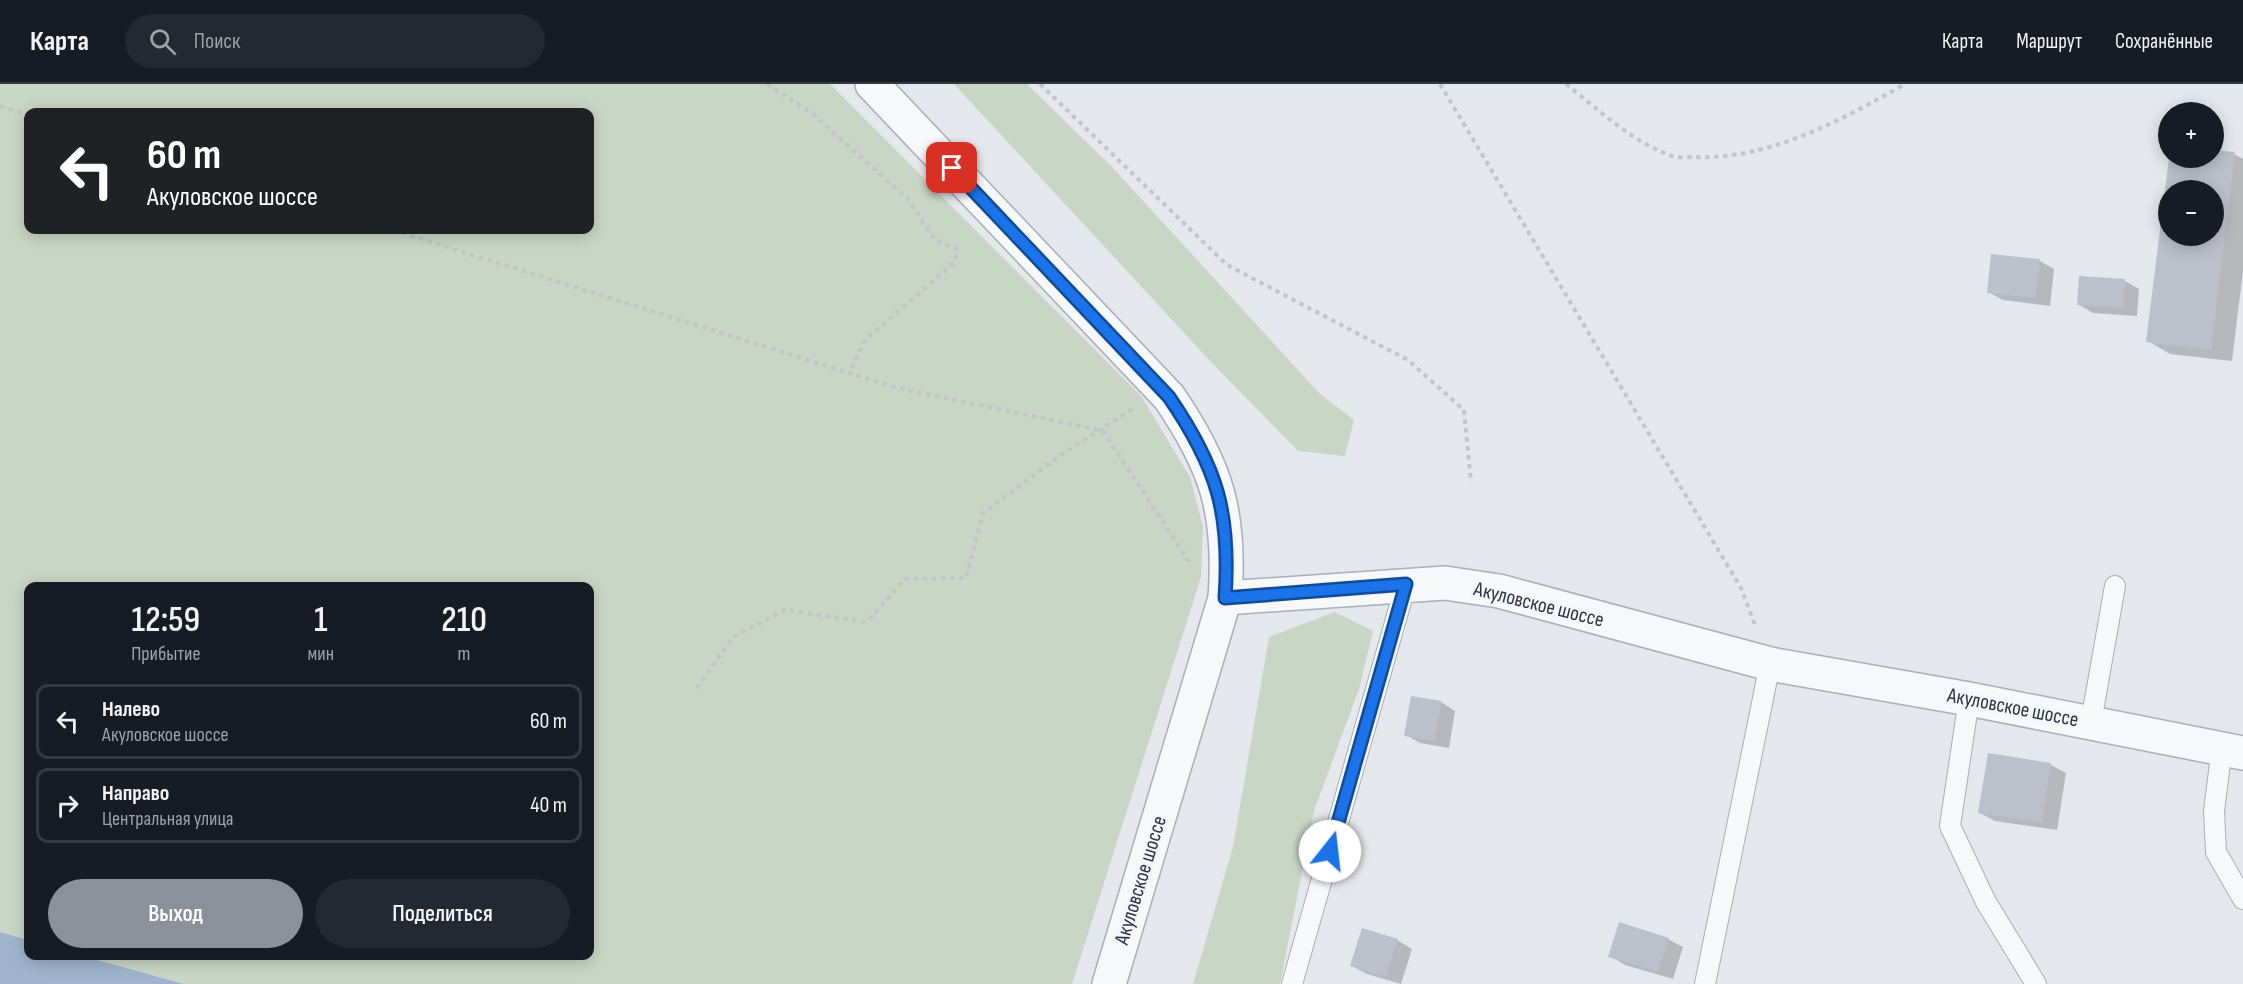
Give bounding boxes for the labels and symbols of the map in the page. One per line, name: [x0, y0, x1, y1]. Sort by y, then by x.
pin: [926, 142, 977, 193]
street label: Акуловское шоссе: [1470, 576, 1606, 633]
street label: Акуловское шоссе: [1944, 682, 2081, 732]
street label: Акуловское шоссе: [1109, 813, 1172, 948]
position arrow: [1298, 819, 1362, 883]

